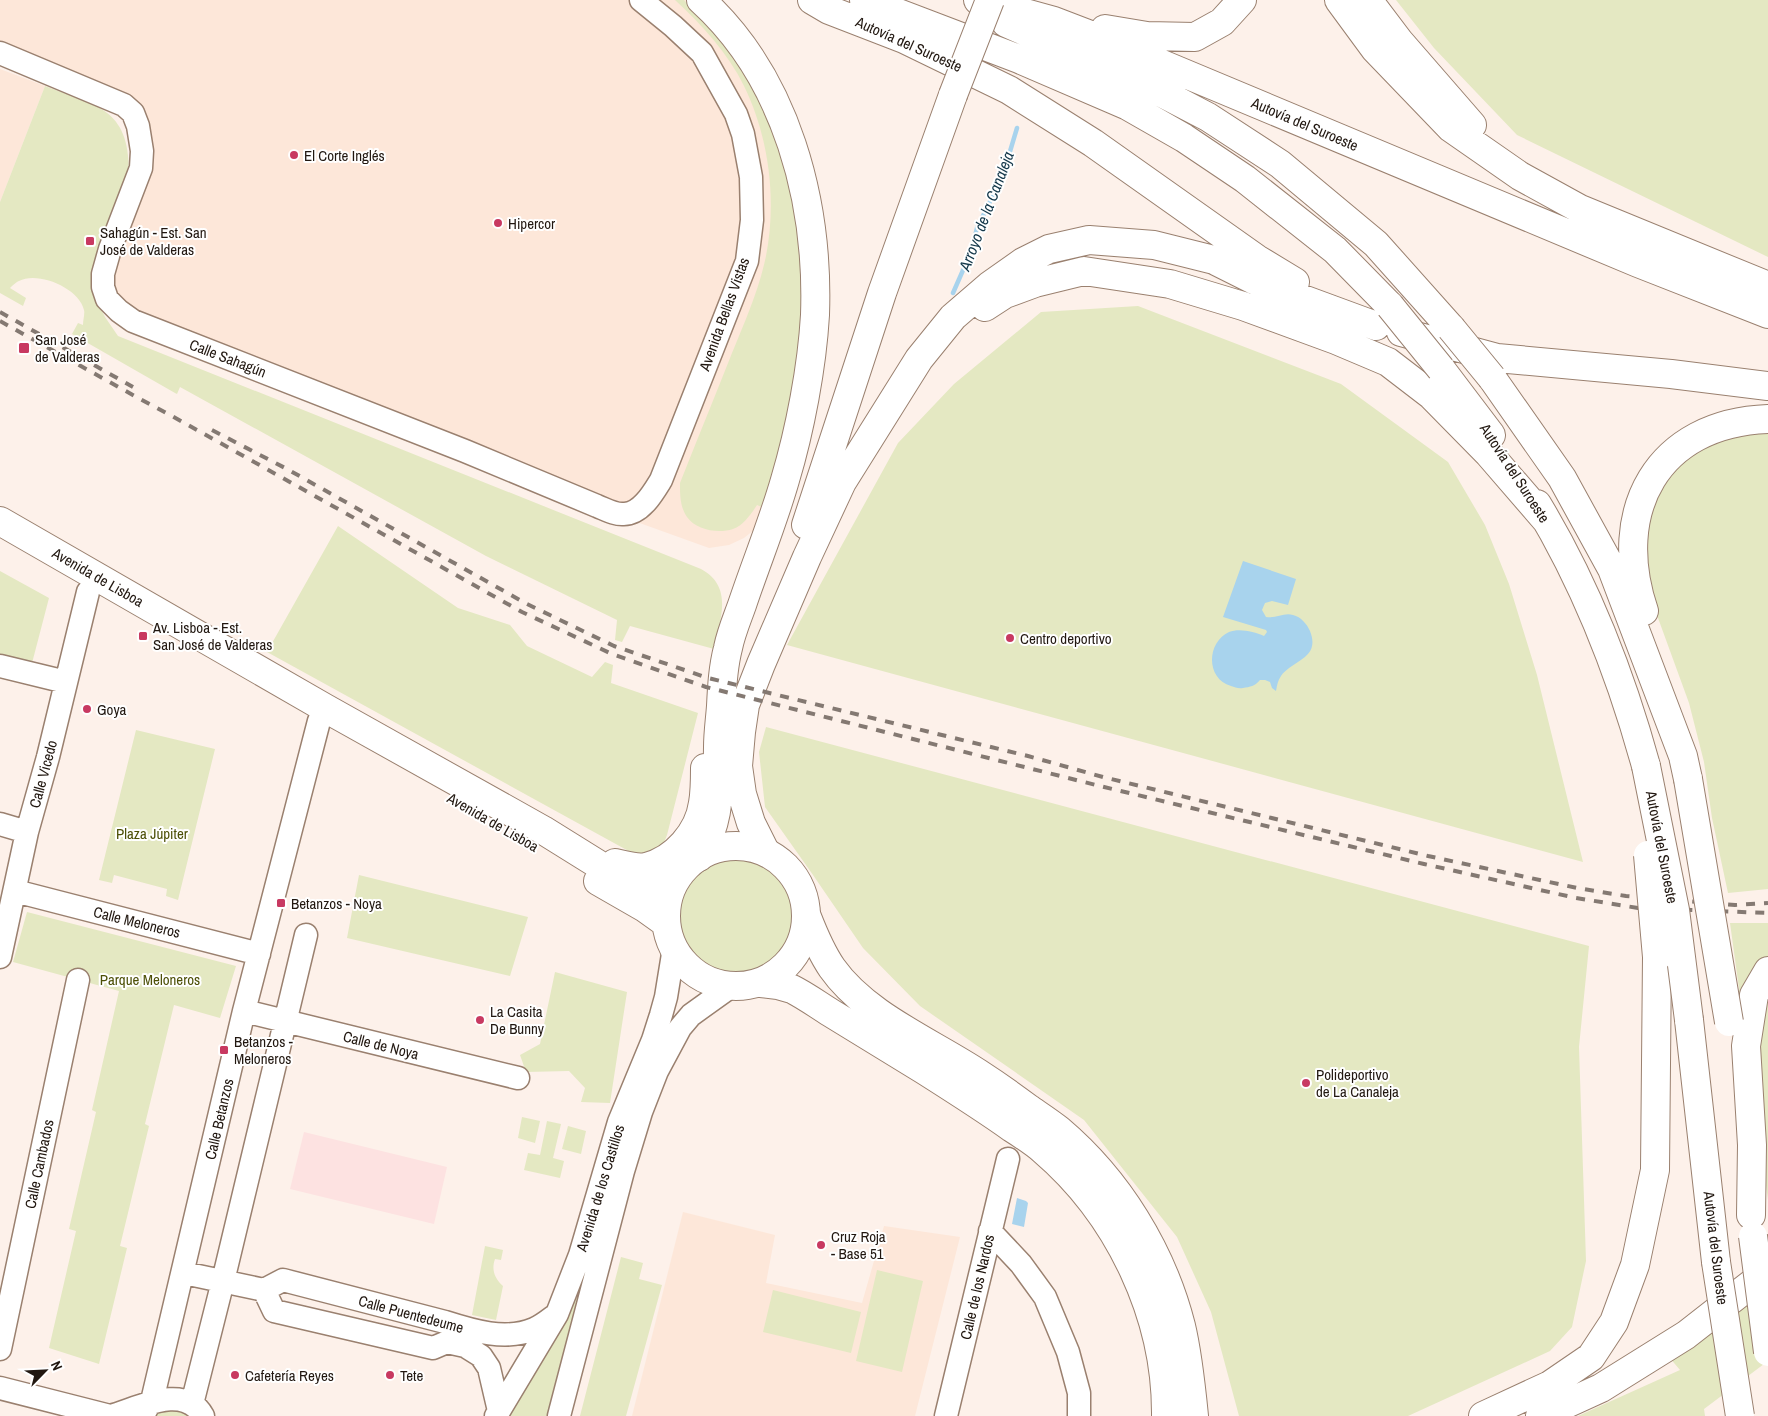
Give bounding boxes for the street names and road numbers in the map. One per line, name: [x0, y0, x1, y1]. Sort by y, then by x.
street label: Autovía del Suroeste: [852, 11, 966, 77]
street label: Autovía del Suroeste: [1247, 92, 1362, 156]
street label: Avenida Bellas Vistas: [693, 254, 754, 375]
street label: Calle Sahagún: [187, 334, 269, 382]
street label: Autovía del Suroeste: [1475, 419, 1555, 527]
street label: Avenida de Lisboa: [48, 542, 148, 612]
street label: Calle Vicedo: [24, 738, 62, 810]
street label: Avenida de Lisboa: [443, 787, 543, 857]
street label: Autovía del Suroeste: [1641, 788, 1683, 905]
street label: Calle Meloneros: [91, 901, 183, 943]
street label: Calle de Noya: [341, 1025, 421, 1065]
street label: Calle Betanzos: [199, 1076, 239, 1162]
street label: Calle Cambados: [19, 1117, 59, 1211]
street label: Avenida de los Castillos: [570, 1122, 629, 1255]
street label: Autovía del Suroeste: [1698, 1189, 1733, 1306]
street label: Calle de los Nardos: [955, 1232, 999, 1342]
street label: Calle Puentedeume: [356, 1290, 466, 1338]

